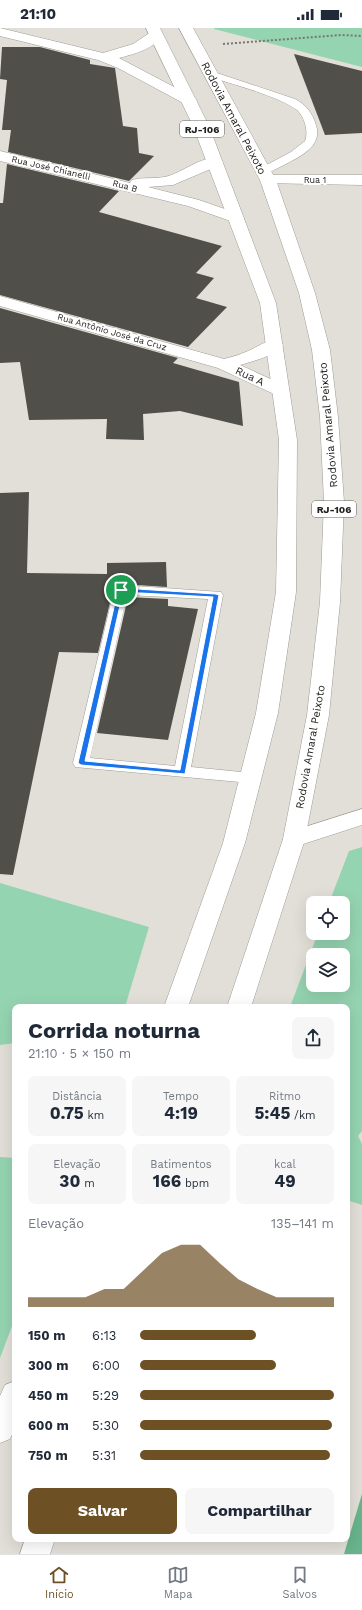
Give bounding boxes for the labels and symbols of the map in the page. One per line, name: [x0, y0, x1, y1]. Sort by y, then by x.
street label: Rodovia Amaral Peixoto: [198, 60, 269, 177]
road number: RJ-106: [180, 121, 224, 137]
street label: Rua José Chianelli: [11, 154, 91, 182]
street label: Rua 1: [304, 175, 326, 185]
street label: Rua B: [111, 178, 139, 194]
street label: Rua Antônio José da Cruz: [56, 312, 168, 352]
street label: Rodovia Amaral Peixoto: [317, 362, 340, 488]
street label: Rua A: [233, 364, 266, 389]
road number: RJ-106: [312, 501, 356, 517]
pin: [104, 573, 138, 607]
street label: Rodovia Amaral Peixoto: [293, 684, 328, 810]

